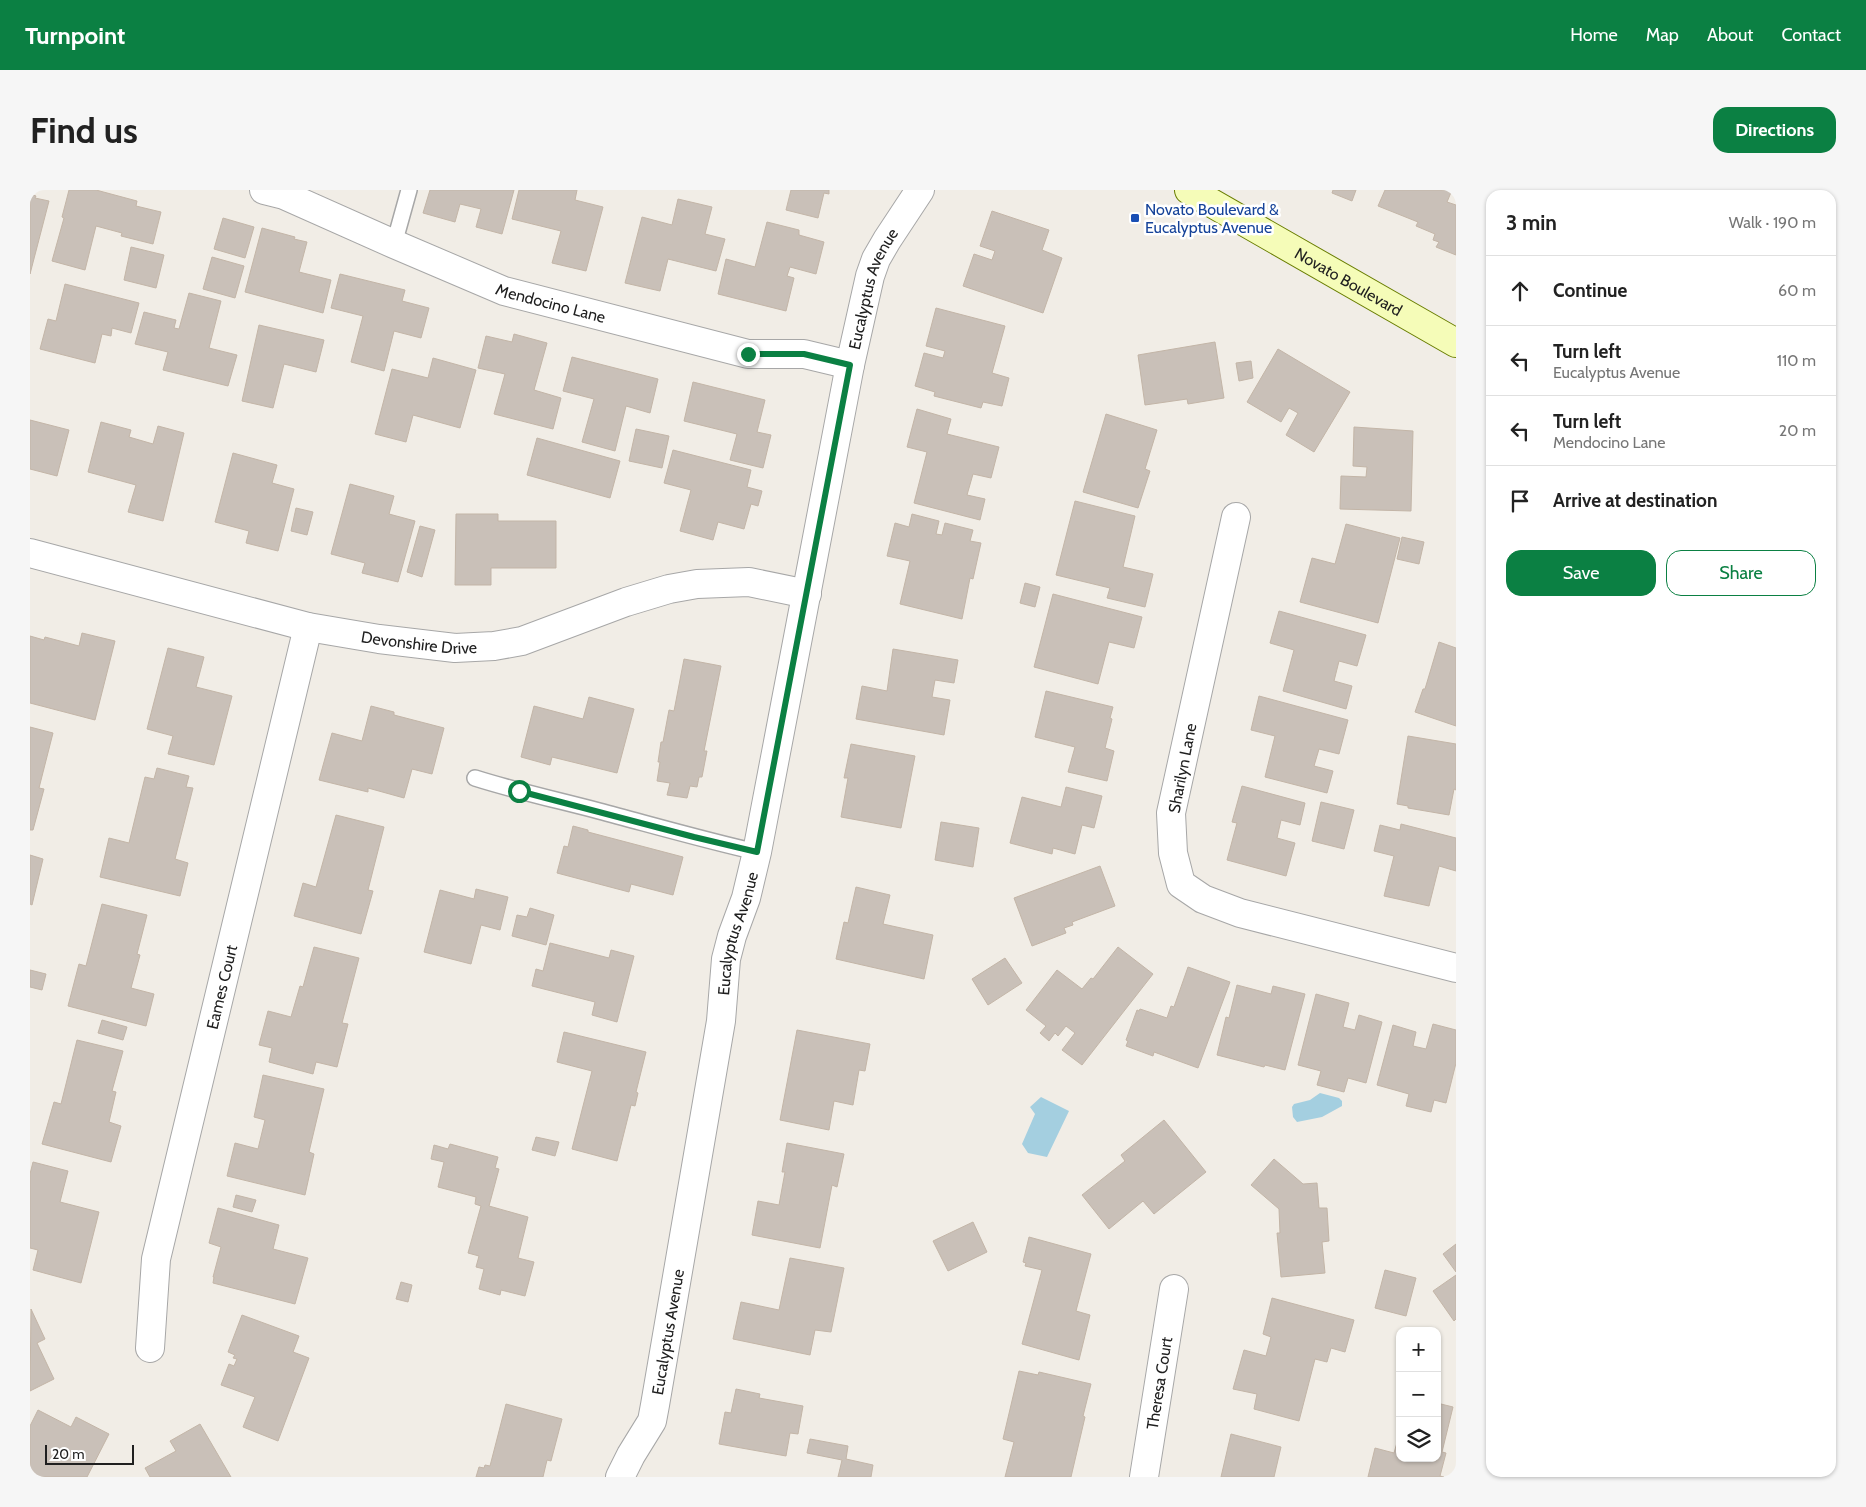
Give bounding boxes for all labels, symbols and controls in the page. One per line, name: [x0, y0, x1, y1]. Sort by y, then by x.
text: Turnpoint: [25, 21, 125, 50]
text: Home: [1570, 24, 1618, 46]
text: Map: [1646, 24, 1679, 46]
text: About: [1707, 24, 1753, 46]
text: Contact: [1781, 24, 1841, 46]
button: Directions: [1713, 107, 1836, 153]
text: Find us: [30, 109, 138, 152]
place label: Novato Boulevard & Eucalyptus Avenue: [1145, 200, 1279, 237]
text: 3 min: [1506, 210, 1557, 235]
marker: Novato Boulevard & Eucalyptus Avenue: [1129, 212, 1141, 224]
text: Walk · 190 m: [1729, 213, 1816, 232]
street label: Eucalyptus Avenue: [845, 225, 902, 351]
street label: Novato Boulevard: [1291, 244, 1405, 320]
icon: ahead: [1506, 277, 1534, 305]
text: Continue: [1553, 279, 1627, 302]
street label: Mendocino Lane: [493, 280, 608, 327]
text: 60 m: [1778, 281, 1816, 300]
text: Turn left: [1553, 340, 1621, 363]
route end: [737, 343, 760, 366]
icon: left: [1506, 347, 1534, 375]
text: 110 m: [1777, 351, 1816, 370]
text: Eucalyptus Avenue: [1553, 363, 1680, 382]
text: Turn left: [1553, 410, 1621, 433]
icon: left: [1506, 417, 1534, 445]
text: 20 m: [1779, 421, 1816, 440]
text: Mendocino Lane: [1553, 433, 1665, 452]
icon: arrive: [1506, 487, 1534, 515]
text: Arrive at destination: [1553, 489, 1717, 512]
button: Save: [1506, 550, 1656, 596]
button: Share: [1666, 550, 1816, 596]
street label: Devonshire Drive: [360, 627, 478, 658]
street label: Sharilyn Lane: [1164, 722, 1201, 815]
route start: [508, 780, 531, 803]
street label: Eucalyptus Avenue: [714, 870, 762, 996]
street label: Eames Court: [203, 942, 241, 1031]
street label: Eucalyptus Avenue: [648, 1268, 688, 1396]
map controls: [1396, 1327, 1441, 1462]
button: +: [1396, 1327, 1441, 1372]
street label: Theresa Court: [1143, 1335, 1176, 1431]
button: −: [1396, 1372, 1441, 1417]
button: layers: [1396, 1417, 1441, 1462]
scale bar: [45, 1442, 134, 1465]
text: 20 m: [52, 1445, 85, 1463]

